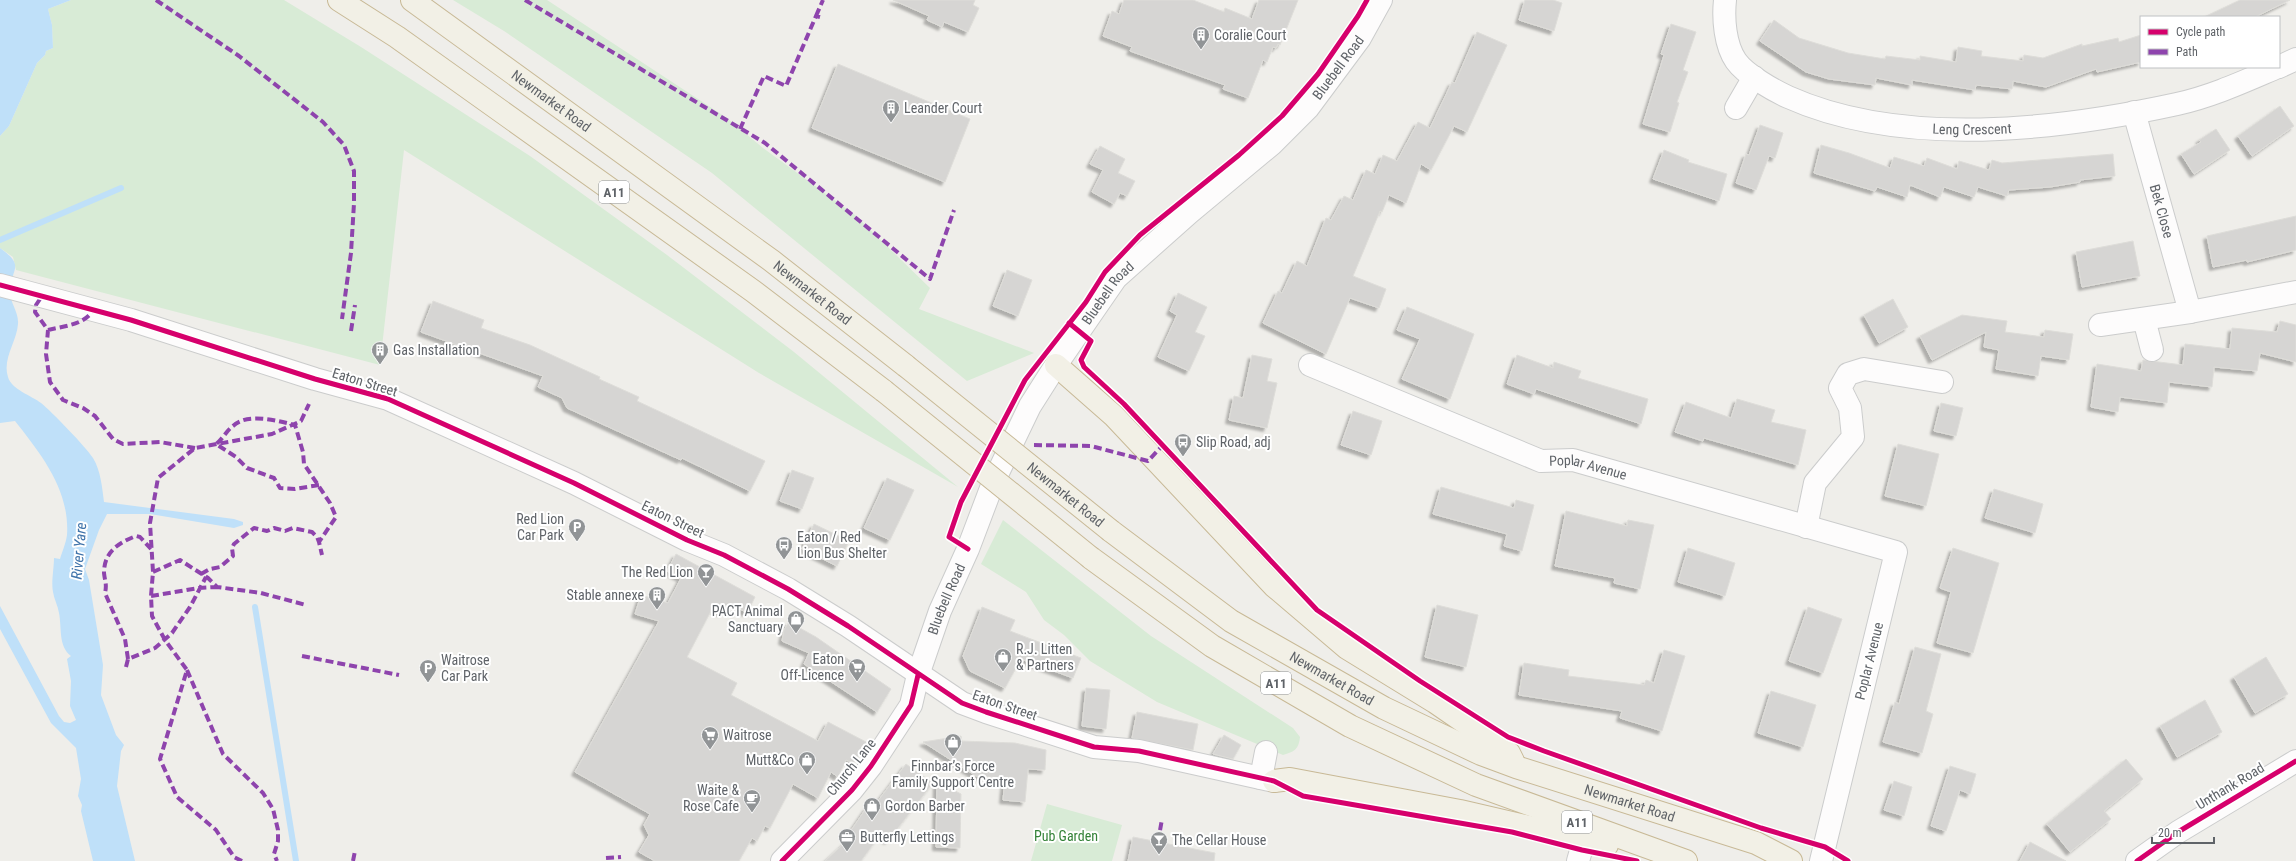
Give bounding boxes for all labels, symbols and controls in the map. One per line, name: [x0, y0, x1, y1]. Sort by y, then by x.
legend: [2140, 16, 2280, 68]
building icon: Coralie Court: [1191, 25, 1211, 50]
text: Cycle path: [2176, 25, 2226, 39]
place label: Coralie Court: [1214, 27, 1286, 43]
street label: Bluebell Road: [1309, 32, 1367, 103]
text: Path: [2176, 45, 2198, 59]
street label: Newmarket Road: [508, 67, 594, 135]
building icon: Leander Court: [881, 98, 901, 123]
place label: Leander Court: [904, 100, 982, 116]
street label: Leng Crescent: [1932, 120, 2012, 138]
road number: A11: [599, 181, 629, 203]
street label: Bek Close: [2147, 183, 2177, 240]
street label: Newmarket Road: [770, 257, 854, 328]
street label: Bluebell Road: [1078, 258, 1137, 328]
building icon: Gas Installation: [370, 340, 390, 365]
place label: Gas Installation: [393, 342, 479, 358]
street label: Eaton Street: [330, 364, 400, 400]
bus stop icon: Slip Road, adj: [1173, 432, 1193, 457]
place label: Slip Road, adj: [1196, 434, 1271, 450]
street label: Poplar Avenue: [1549, 452, 1629, 483]
street label: Newmarket Road: [1024, 459, 1107, 530]
street label: Eaton Street: [639, 497, 707, 541]
place label: Red Lion Car Park: [516, 511, 565, 543]
parking icon: Red Lion Car Park: [567, 517, 587, 542]
water label: River Yare: [68, 522, 90, 580]
place label: Eaton / Red Lion Bus Shelter: [797, 529, 887, 561]
bus stop icon: Eaton / Red Lion Bus Shelter: [774, 535, 794, 560]
street label: Bluebell Road: [924, 561, 968, 637]
bar icon: The Red Lion: [696, 562, 716, 587]
place label: The Red Lion: [621, 564, 693, 580]
building icon: Stable annexe: [647, 585, 667, 610]
place label: Stable annexe: [567, 587, 644, 603]
place label: PACT Animal Sanctuary: [712, 603, 783, 635]
shop icon: PACT Animal Sanctuary: [786, 609, 806, 634]
street label: Poplar Avenue: [1852, 620, 1886, 701]
place label: R.J. Litten & Partners: [1016, 641, 1074, 673]
shop icon: R.J. Litten & Partners: [993, 647, 1013, 672]
street label: Newmarket Road: [1287, 648, 1377, 709]
place label: Eaton Off-Licence: [781, 651, 844, 683]
place label: Waitrose Car Park: [441, 652, 490, 684]
supermarket icon: Eaton Off-Licence: [847, 657, 867, 682]
parking icon: Waitrose Car Park: [418, 658, 438, 683]
road number: A11: [1261, 672, 1291, 694]
street label: Eaton Street: [970, 686, 1040, 724]
supermarket icon: Waitrose: [700, 725, 720, 750]
place label: Waitrose: [723, 727, 772, 743]
shop icon: Finnbar’s Force Family Support Centre: [943, 732, 963, 757]
street label: Church Lane: [823, 735, 879, 799]
shop icon: Mutt&Co: [797, 750, 817, 775]
place label: Mutt&Co: [746, 752, 794, 768]
place label: Finnbar’s Force Family Support Centre: [892, 758, 1015, 790]
street label: Unthank Road: [2193, 759, 2267, 813]
street label: Newmarket Road: [1582, 781, 1677, 825]
place label: Waite & Rose Cafe: [683, 782, 739, 814]
cafe icon: Waite & Rose Cafe: [742, 788, 762, 813]
shop icon: Gordon Barber: [862, 796, 882, 821]
place label: Gordon Barber: [885, 798, 965, 814]
road number: A11: [1562, 811, 1592, 833]
scale bar: [2152, 819, 2214, 845]
text: 20 m: [2158, 826, 2182, 840]
office icon: Butterfly Lettings: [837, 827, 857, 852]
park label: Pub Garden: [1034, 828, 1098, 844]
place label: Butterfly Lettings: [860, 829, 954, 845]
bar icon: The Cellar House: [1149, 830, 1169, 855]
place label: The Cellar House: [1172, 832, 1267, 848]

